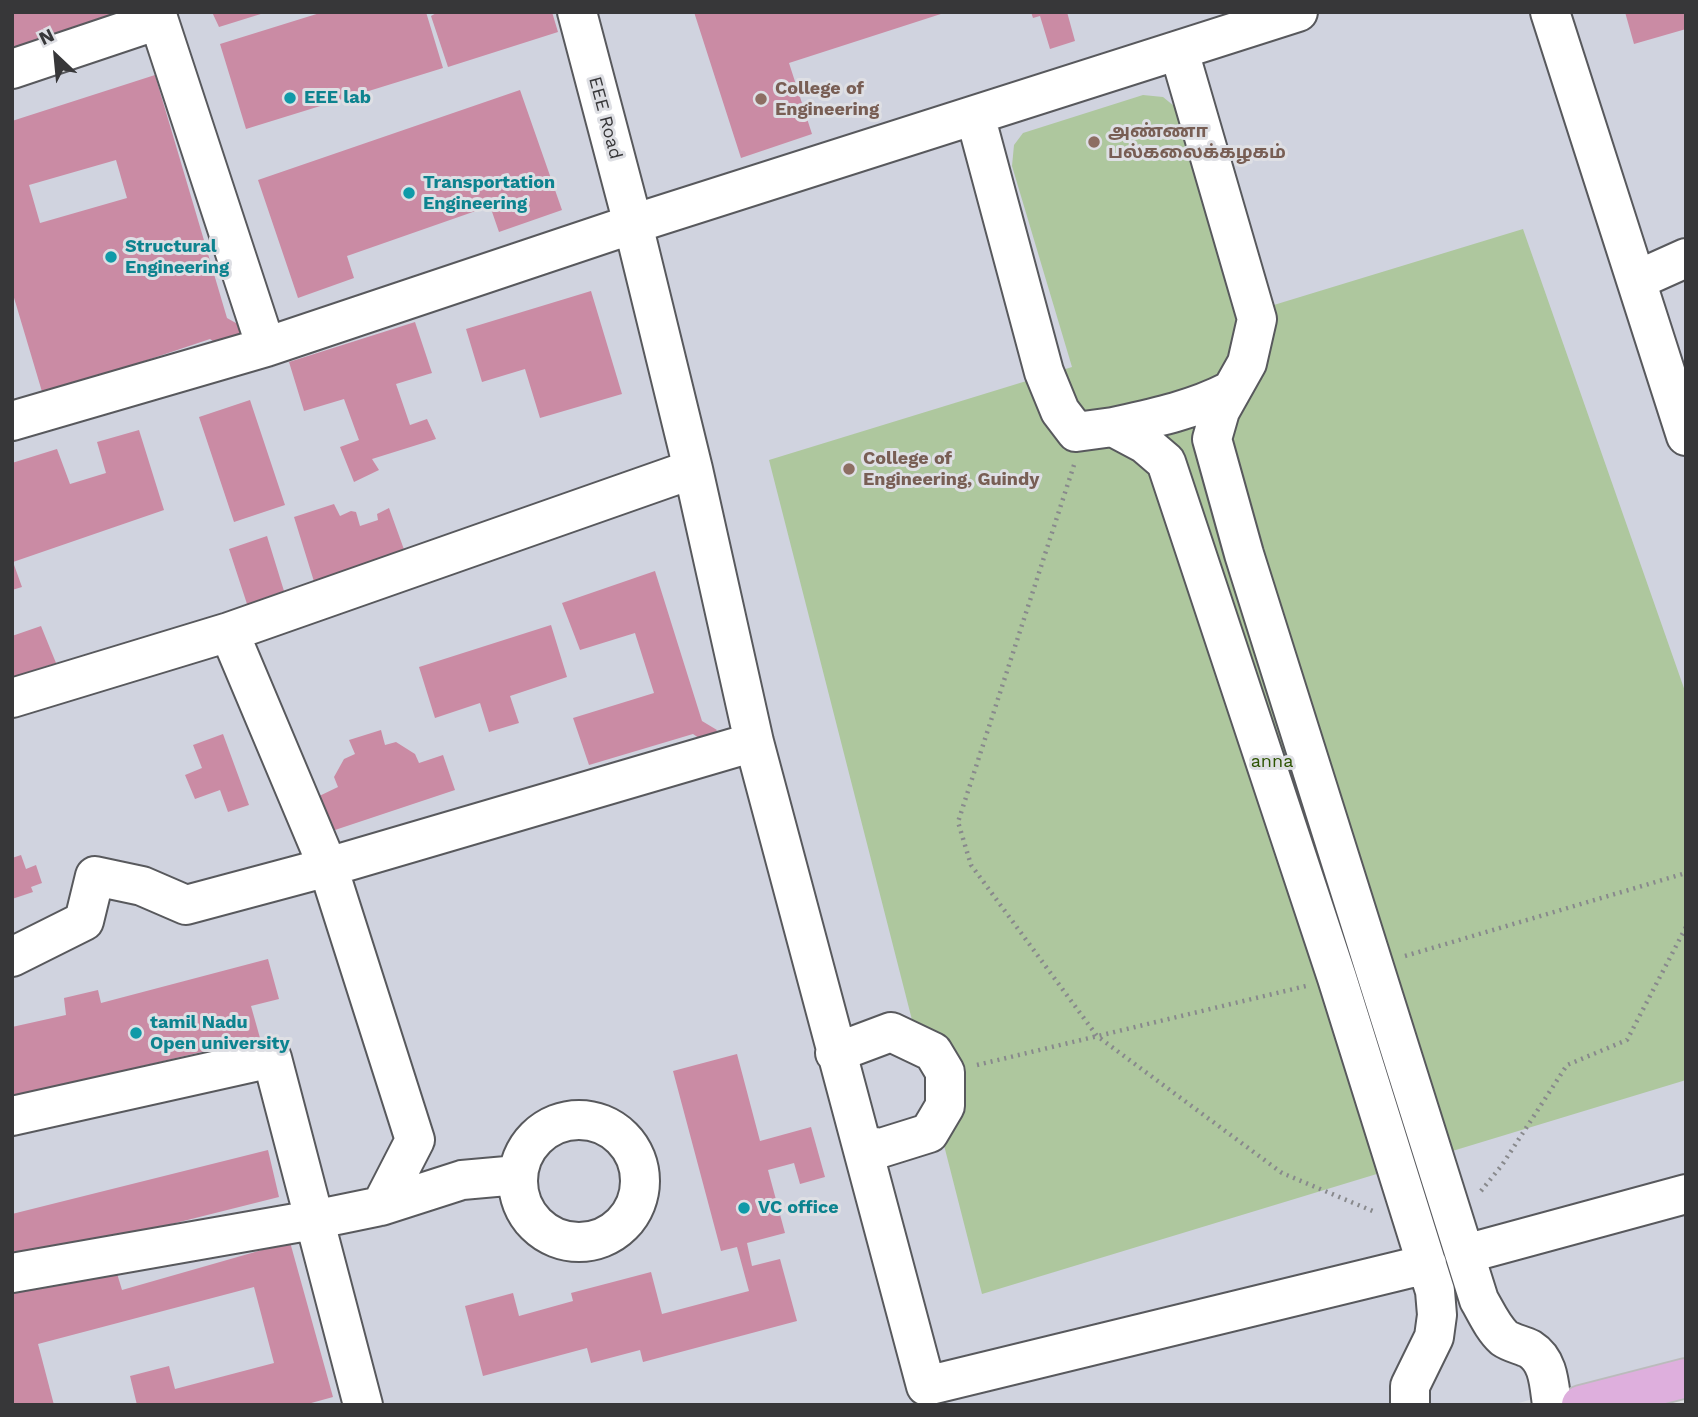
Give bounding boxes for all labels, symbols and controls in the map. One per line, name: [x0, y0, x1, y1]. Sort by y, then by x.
north arrow: [21, 21, 91, 91]
text: N: [35, 23, 58, 50]
street label: EEE Road: [584, 74, 626, 162]
place label: College of Engineering: [775, 78, 879, 120]
place label: EEE lab: [304, 87, 371, 109]
marker: EEE lab: [282, 90, 298, 106]
marker: College of Engineering: [753, 91, 769, 107]
place label: அண்ணா பல்கலைக்கழகம்: [1108, 121, 1286, 164]
marker: அண்ணா பல்கலைக்கழகம்: [1086, 134, 1102, 150]
place label: Transportation Engineering: [423, 172, 555, 214]
marker: Transportation Engineering: [401, 185, 417, 201]
place label: Structural Engineering: [125, 236, 229, 278]
marker: Structural Engineering: [103, 249, 119, 265]
place label: College of Engineering, Guindy: [863, 448, 1039, 490]
marker: College of Engineering, Guindy: [841, 461, 857, 477]
park label: anna: [1251, 751, 1293, 773]
place label: tamil Nadu Open university: [150, 1012, 290, 1054]
marker: tamil Nadu Open university: [128, 1025, 144, 1041]
place label: VC office: [758, 1197, 839, 1219]
marker: VC office: [736, 1200, 752, 1216]

